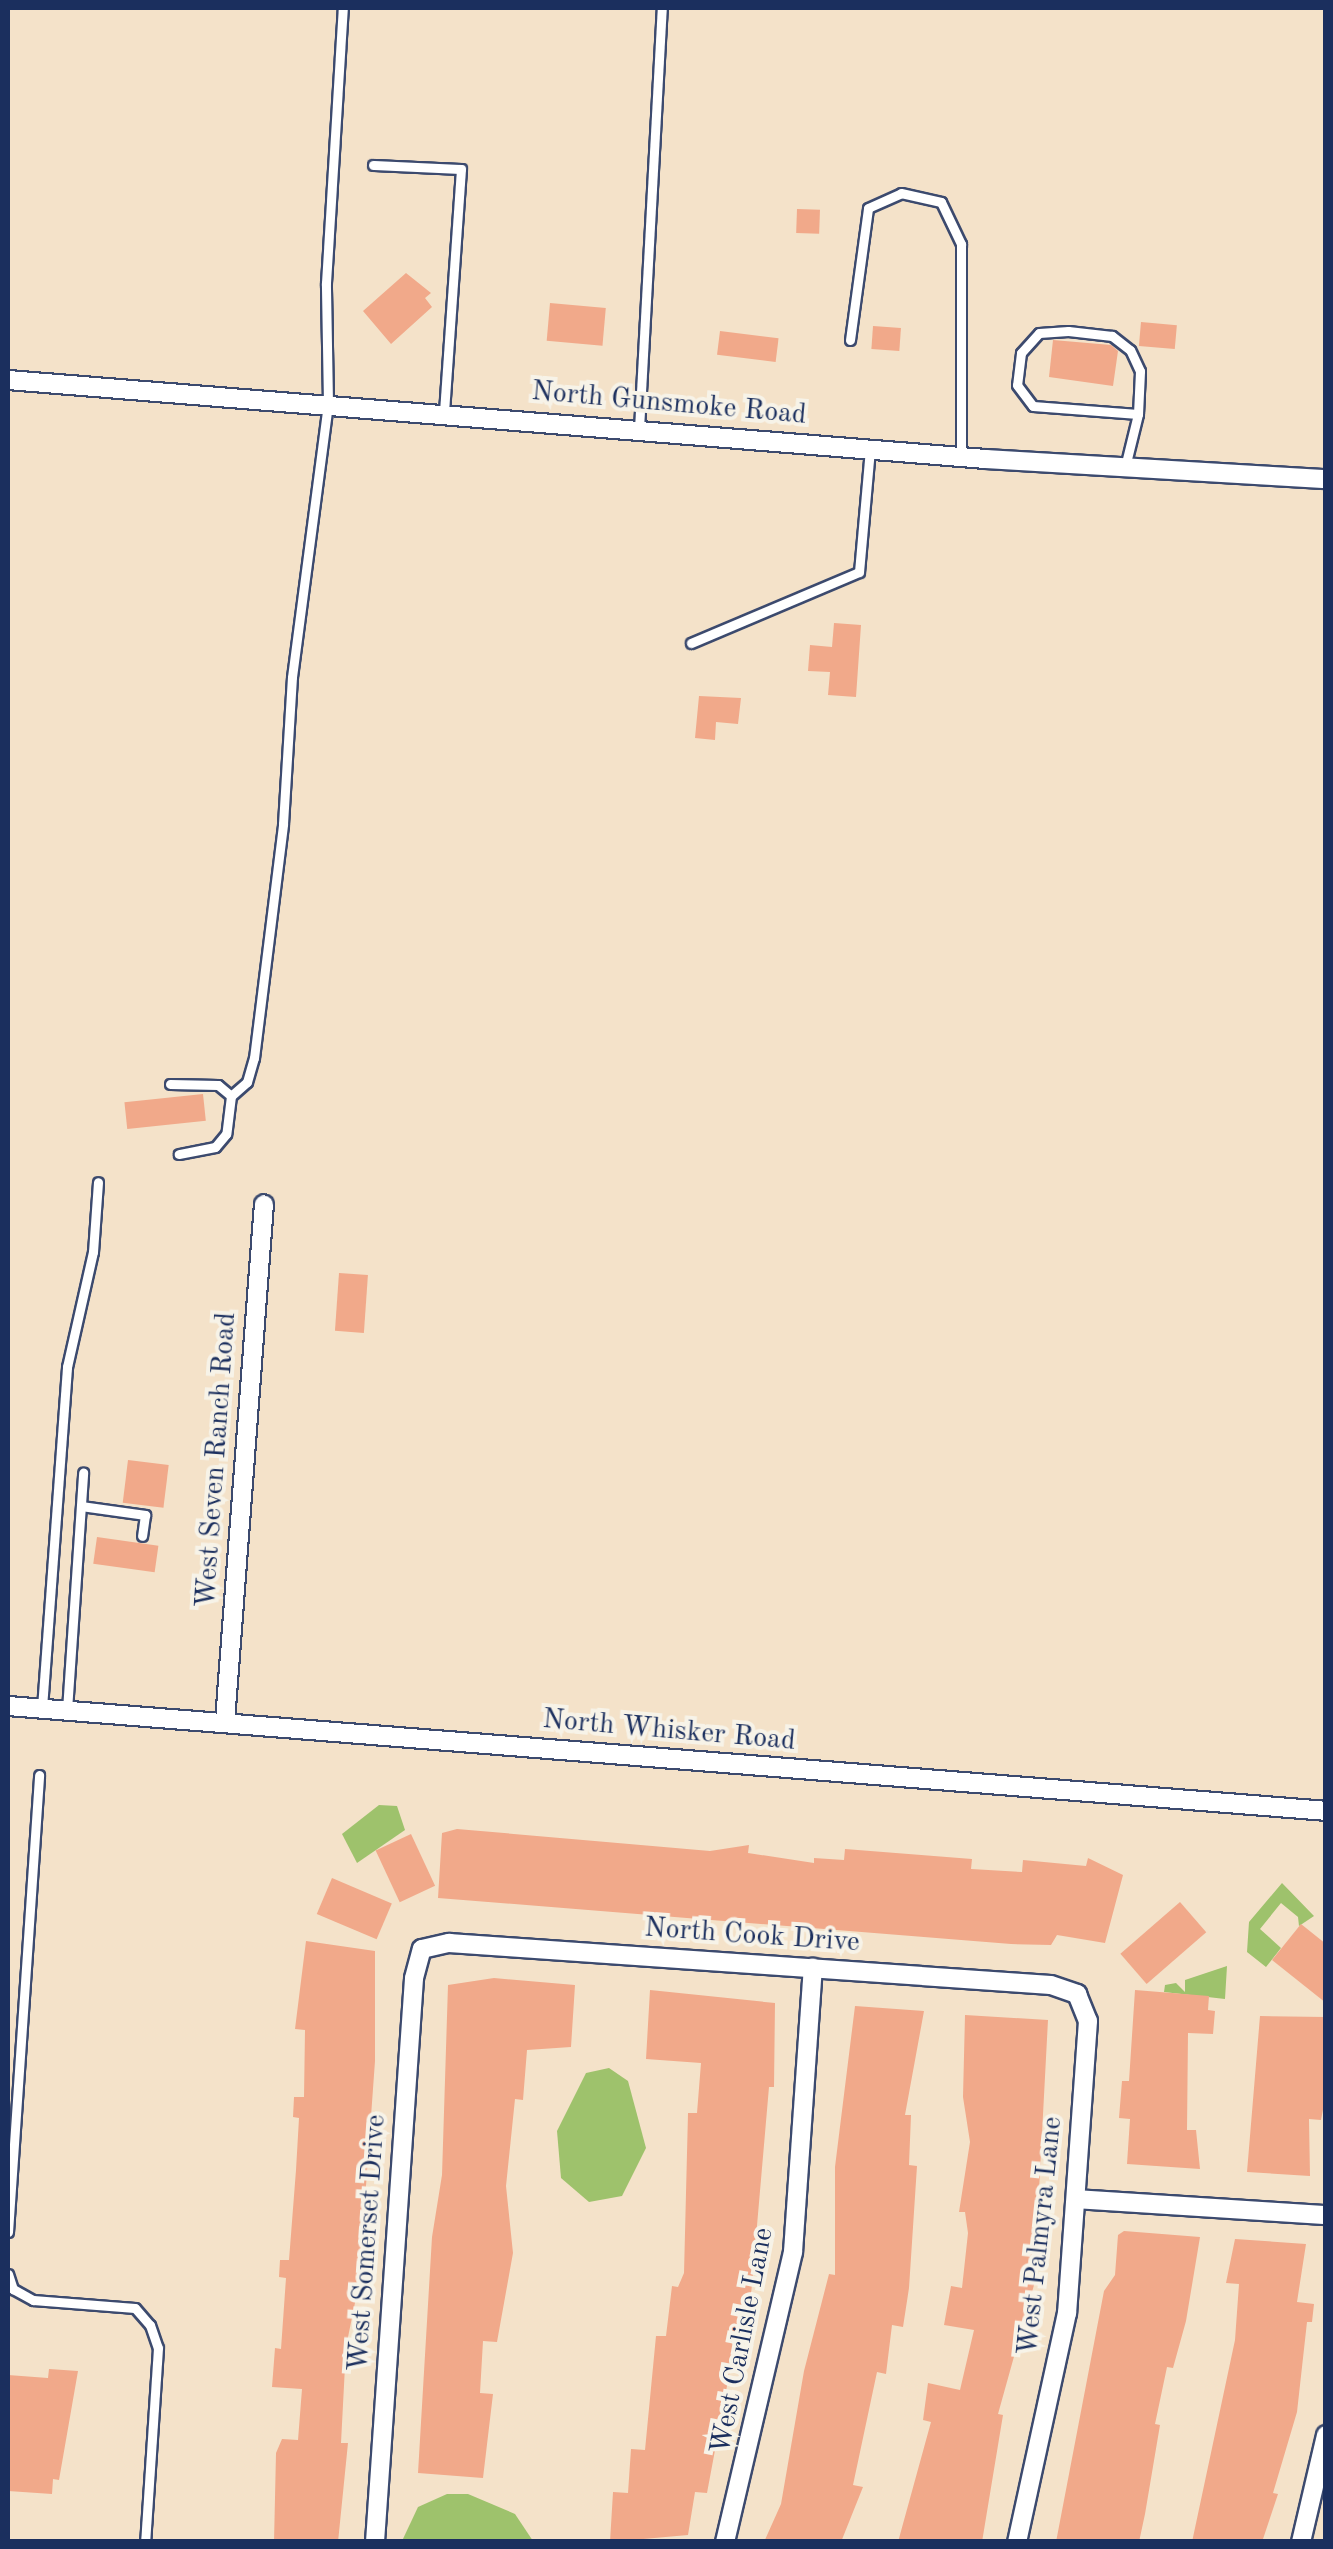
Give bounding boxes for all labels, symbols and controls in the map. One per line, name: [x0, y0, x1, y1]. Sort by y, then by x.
street label: North Gunsmoke Road: [530, 375, 808, 433]
street label: West Seven Ranch Road: [190, 1311, 244, 1609]
street label: North Whisker Road: [541, 1703, 797, 1759]
street label: North Cook Drive: [643, 1912, 861, 1960]
street label: West Somerset Drive: [342, 2113, 394, 2373]
street label: West Palmyra Lane: [1012, 2115, 1070, 2357]
street label: West Carlisle Lane: [705, 2225, 781, 2457]

